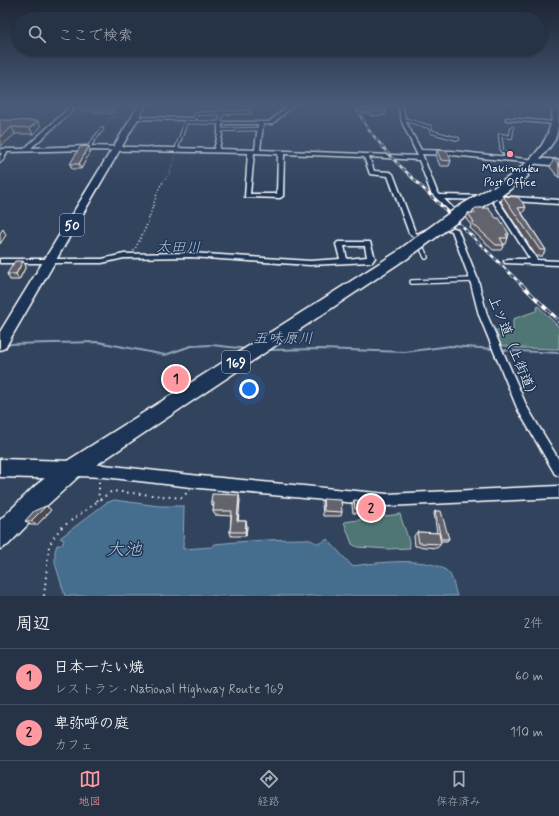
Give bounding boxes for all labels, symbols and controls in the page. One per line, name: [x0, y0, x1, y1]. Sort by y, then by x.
search box: [12, 12, 547, 56]
icon: search: [26, 23, 48, 45]
text: ここで検索: [58, 26, 133, 46]
marker: Makimuku Post Office: [505, 149, 515, 159]
place label: Makimuku Post Office: [482, 161, 539, 191]
road number: 50: [60, 214, 84, 236]
water label: 太田川: [155, 238, 201, 258]
street label: 上ツ道（上街道）: [484, 293, 542, 404]
water label: 五味原川: [253, 329, 313, 349]
road number: 169: [222, 351, 250, 373]
pin: 1: [163, 364, 189, 394]
your location: [239, 379, 259, 399]
pin: 2: [358, 493, 384, 523]
water label: 大池: [106, 538, 143, 562]
text: 周辺: [16, 613, 50, 635]
text: 2件: [524, 615, 543, 632]
text: 日本一たい焼: [54, 658, 144, 678]
text: 1: [26, 668, 32, 685]
text: 60 m: [515, 668, 543, 685]
text: レストラン · National Highway Route 169: [54, 681, 284, 698]
text: 卑弥呼の庭: [54, 714, 129, 734]
text: 2: [26, 724, 32, 741]
text: 110 m: [510, 724, 543, 741]
text: カフェ: [54, 737, 93, 754]
tab: 地図: [79, 768, 101, 809]
tab: 経路: [258, 768, 280, 809]
tab: 保存済み: [437, 768, 481, 809]

